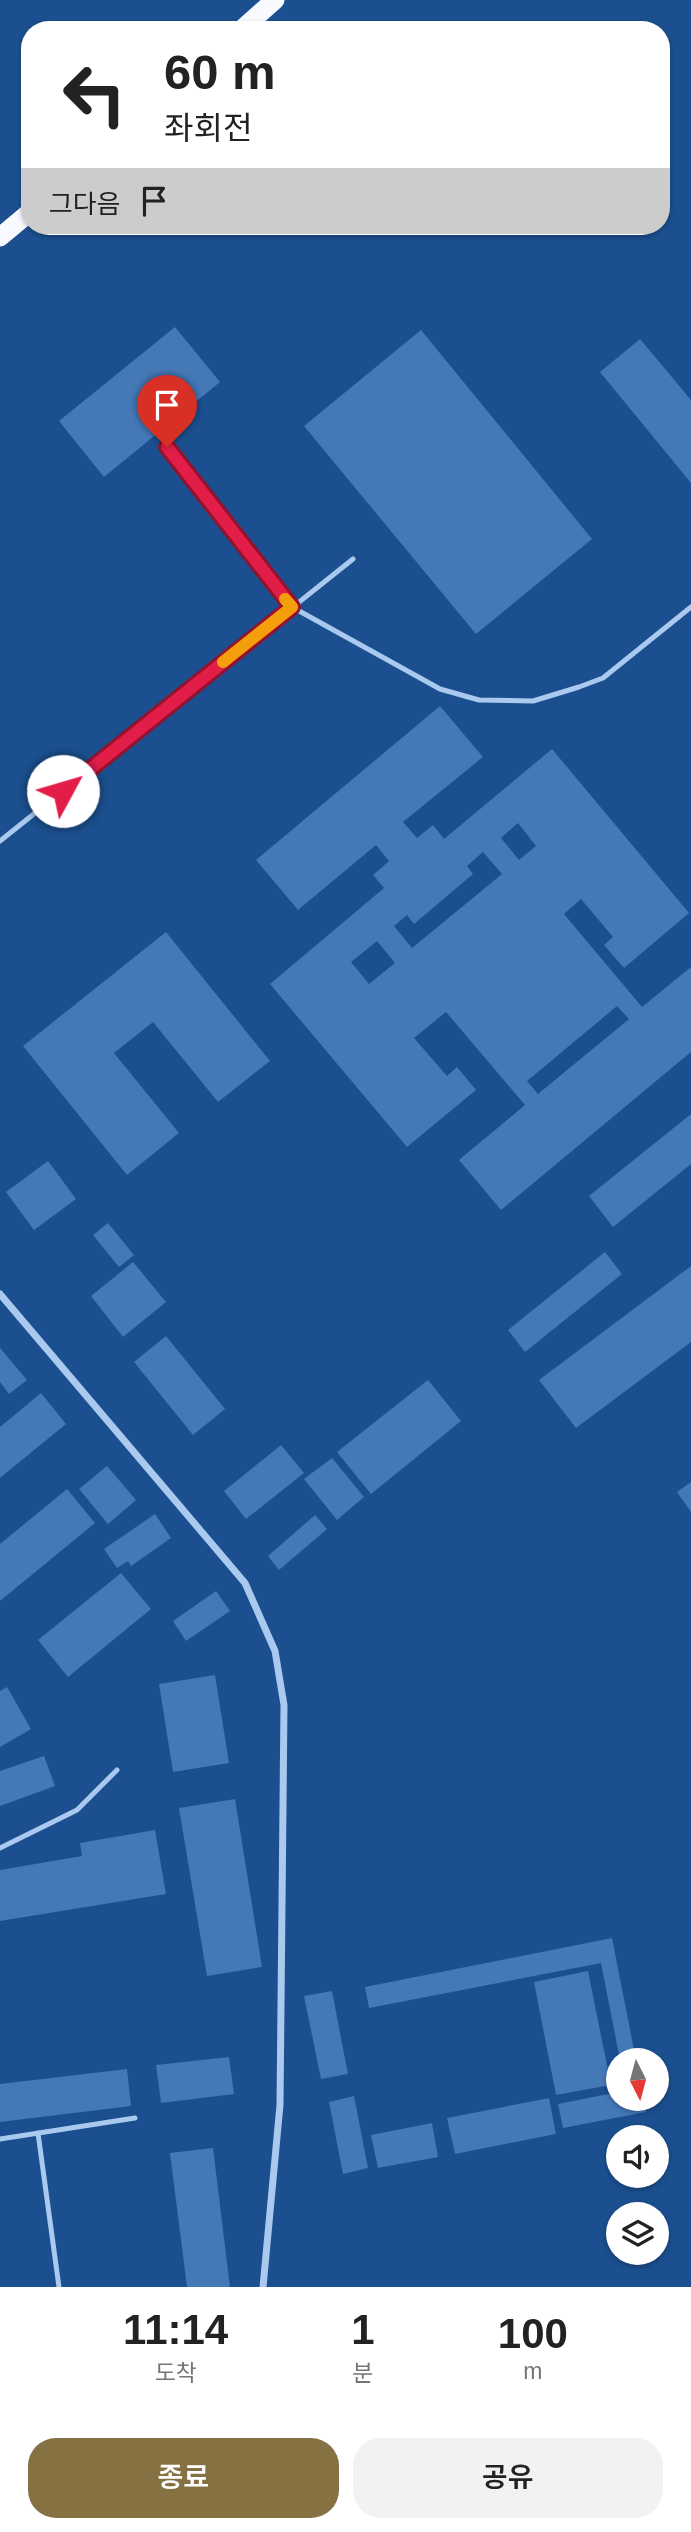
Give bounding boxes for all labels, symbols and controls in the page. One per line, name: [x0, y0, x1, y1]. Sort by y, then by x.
text: 60 m: [164, 45, 276, 99]
icon: left: [49, 49, 140, 140]
text: 좌회전: [164, 110, 252, 146]
icon: arrive: [135, 182, 173, 220]
text: 그다음: [49, 189, 121, 219]
pin: [137, 375, 197, 447]
icon: arrive: [148, 386, 186, 424]
position arrow: [26, 754, 100, 828]
north arrow: [606, 2048, 668, 2110]
map controls: [606, 2048, 669, 2265]
button: sound: [606, 2125, 669, 2188]
button: layers: [606, 2202, 669, 2265]
text: 11:14: [123, 2306, 228, 2353]
text: 1: [351, 2306, 375, 2353]
text: 100: [498, 2310, 568, 2357]
text: m: [523, 2358, 542, 2384]
text: 도착: [155, 2360, 197, 2386]
text: 분: [352, 2360, 374, 2386]
button: 종료: [28, 2438, 339, 2518]
button: 공유: [353, 2438, 663, 2518]

